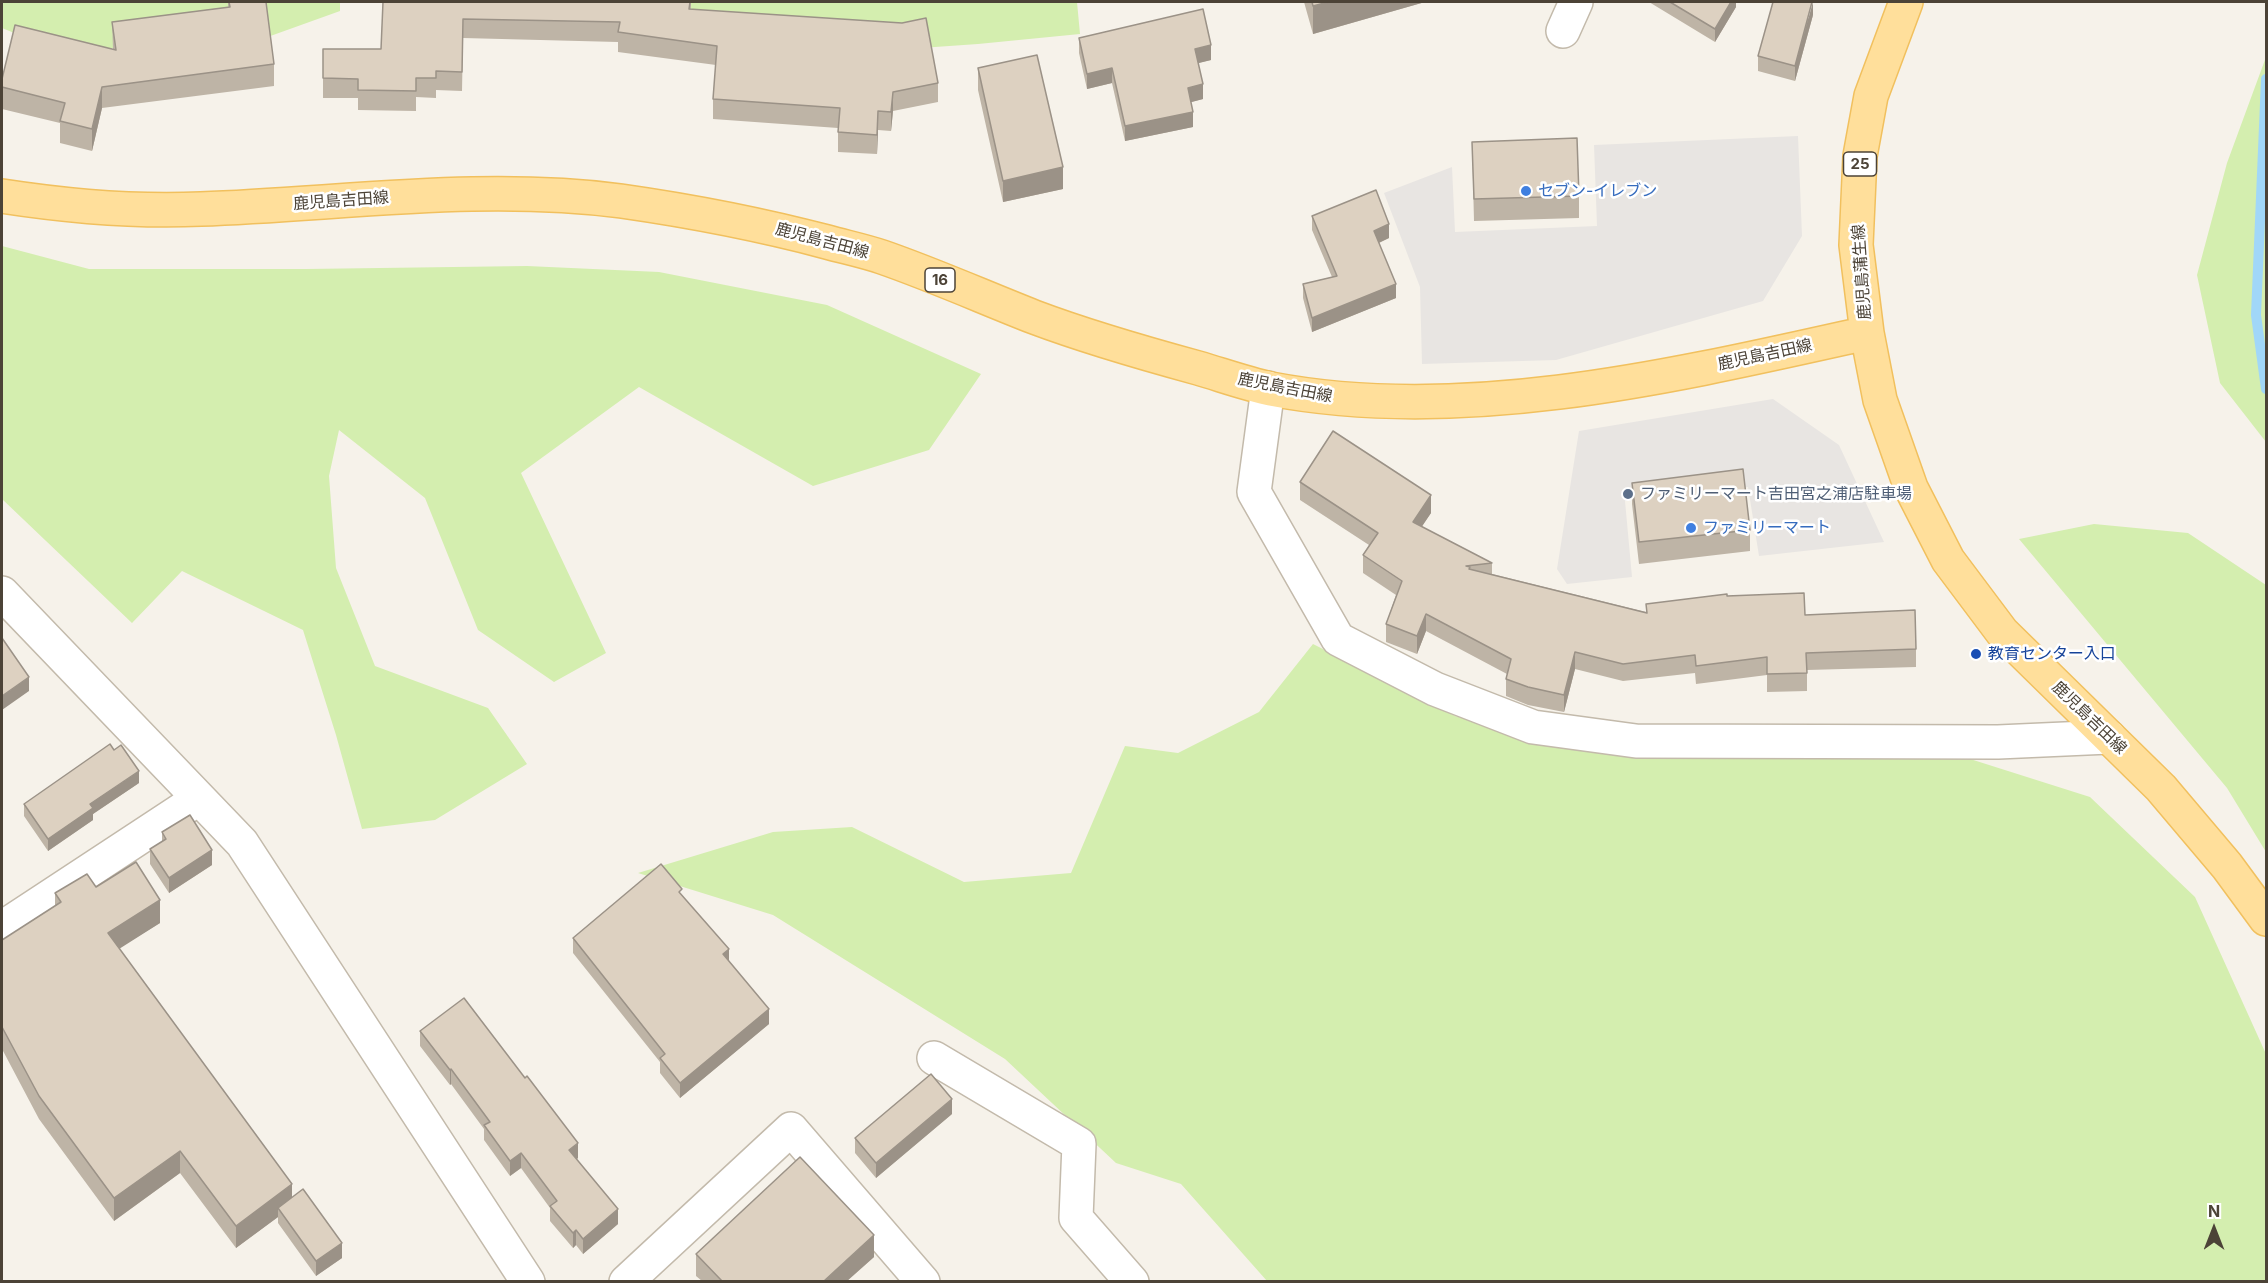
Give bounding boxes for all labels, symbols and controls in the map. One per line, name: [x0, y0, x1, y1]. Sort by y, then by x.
road number: 25: [1844, 152, 1876, 176]
place label: セブン-イレブン: [1538, 181, 1657, 201]
marker: セブン-イレブン: [1519, 184, 1533, 198]
street label: 鹿児島吉田線: [292, 188, 390, 214]
street label: 鹿児島吉田線: [773, 219, 871, 263]
street label: 鹿児島蒲生線: [1849, 223, 1875, 321]
road number: 16: [925, 268, 955, 292]
street label: 鹿児島吉田線: [1716, 336, 1814, 374]
street label: 鹿児島吉田線: [1236, 369, 1334, 407]
place label: ファミリーマート吉田宮之浦店駐車場: [1640, 484, 1912, 504]
marker: ファミリーマート吉田宮之浦店駐車場: [1621, 487, 1635, 501]
place label: ファミリーマート: [1703, 518, 1831, 538]
marker: ファミリーマート: [1684, 521, 1698, 535]
place label: 教育センター入口: [1988, 644, 2116, 664]
marker: 教育センター入口: [1969, 647, 1983, 661]
street label: 鹿児島吉田線: [2048, 678, 2130, 758]
north arrow: [2184, 1199, 2244, 1259]
text: N: [2208, 1201, 2220, 1221]

